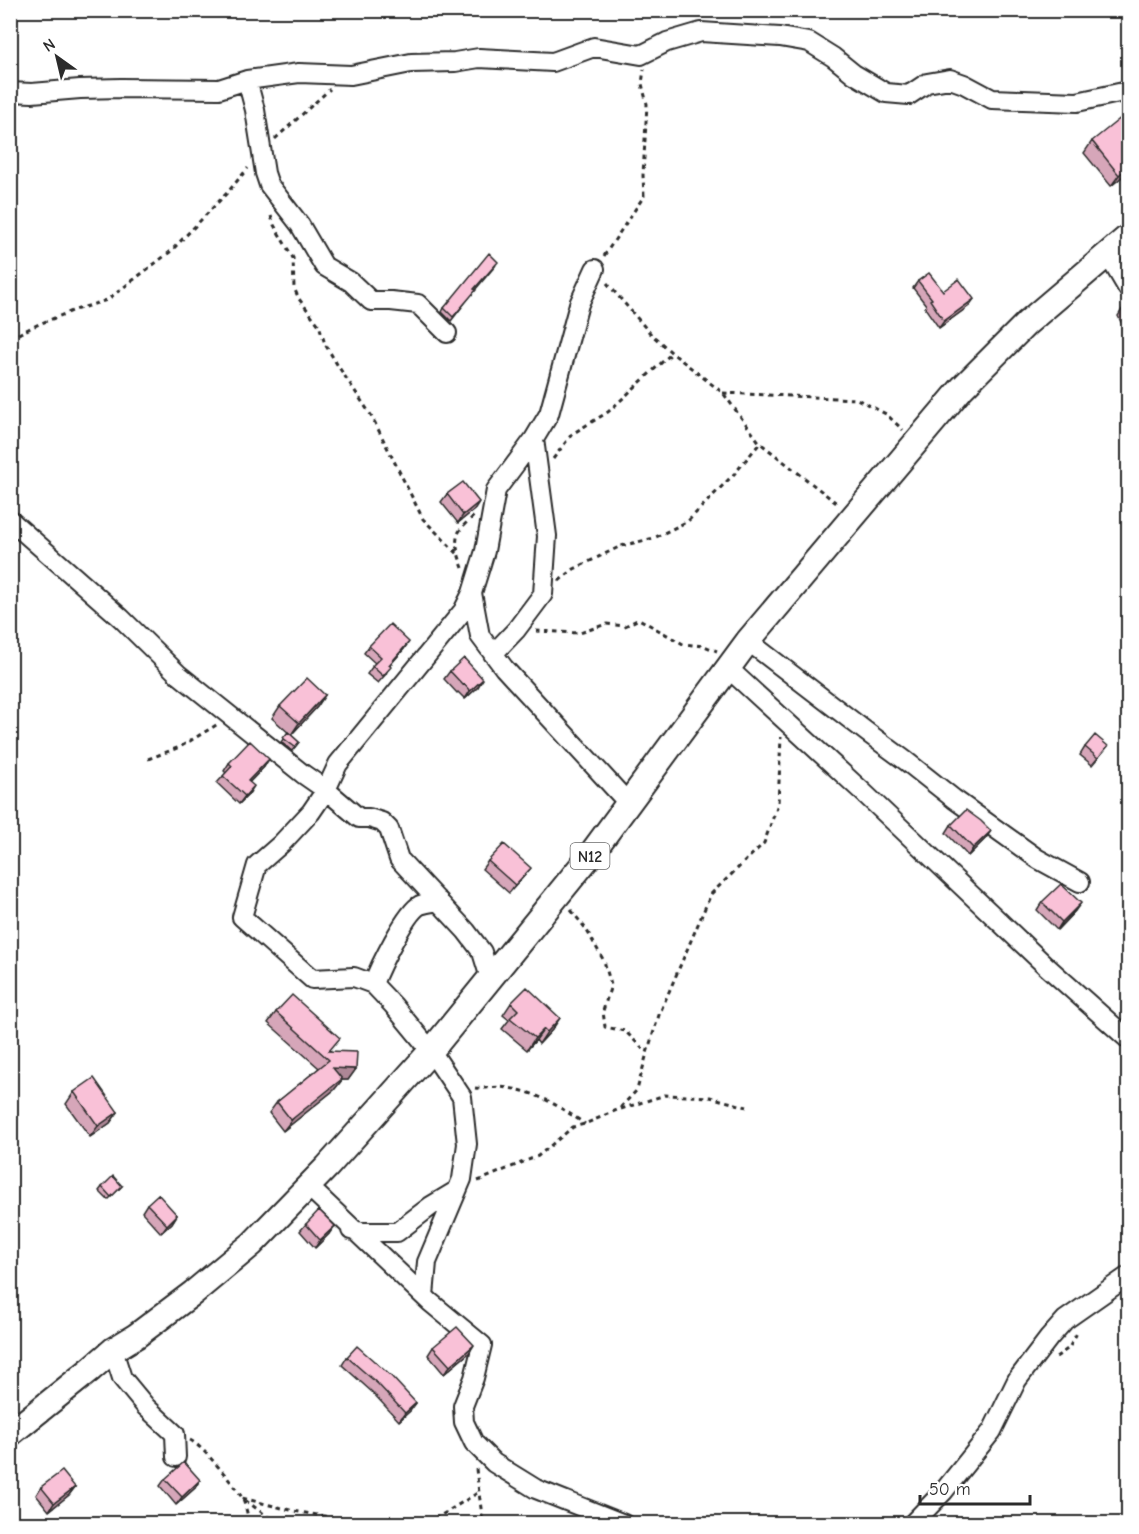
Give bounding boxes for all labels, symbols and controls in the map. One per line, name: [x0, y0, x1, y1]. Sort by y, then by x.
north arrow: [27, 27, 87, 87]
text: N: [40, 35, 59, 56]
road number: N12: [570, 843, 610, 869]
scale bar: [920, 1468, 1030, 1506]
text: 50 m: [929, 1479, 971, 1500]

